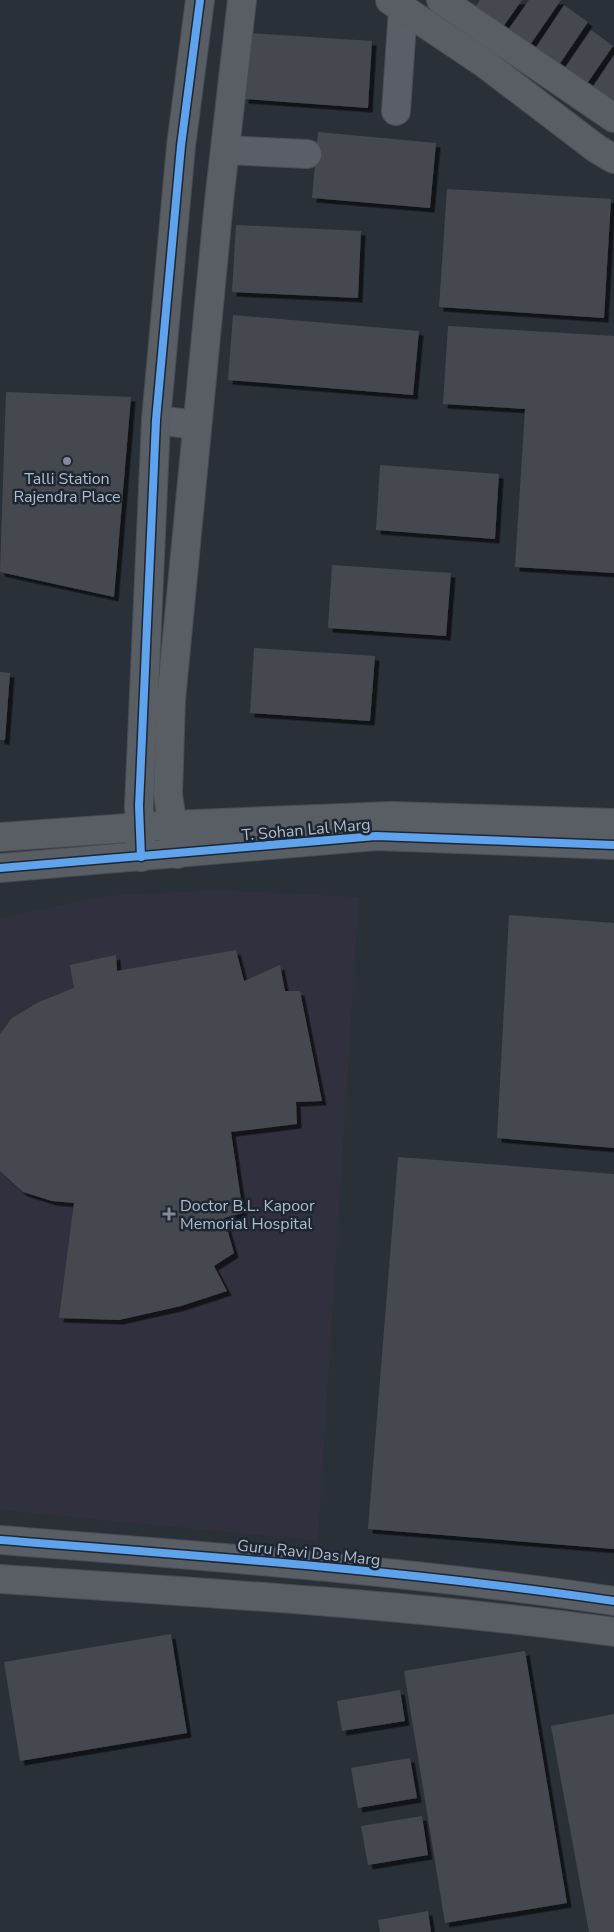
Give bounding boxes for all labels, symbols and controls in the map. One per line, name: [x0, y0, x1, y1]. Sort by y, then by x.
marker: Talli Station Rajendra Place: [61, 455, 73, 467]
place label: Talli Station Rajendra Place: [13, 468, 121, 508]
street label: T. Sohan Lal Marg: [241, 813, 371, 847]
place label: Doctor B.L. Kapoor Memorial Hospital: [180, 1195, 315, 1235]
marker: Doctor B.L. Kapoor Memorial Hospital: [162, 1207, 176, 1221]
street label: Guru Ravi Das Marg: [236, 1535, 382, 1571]

